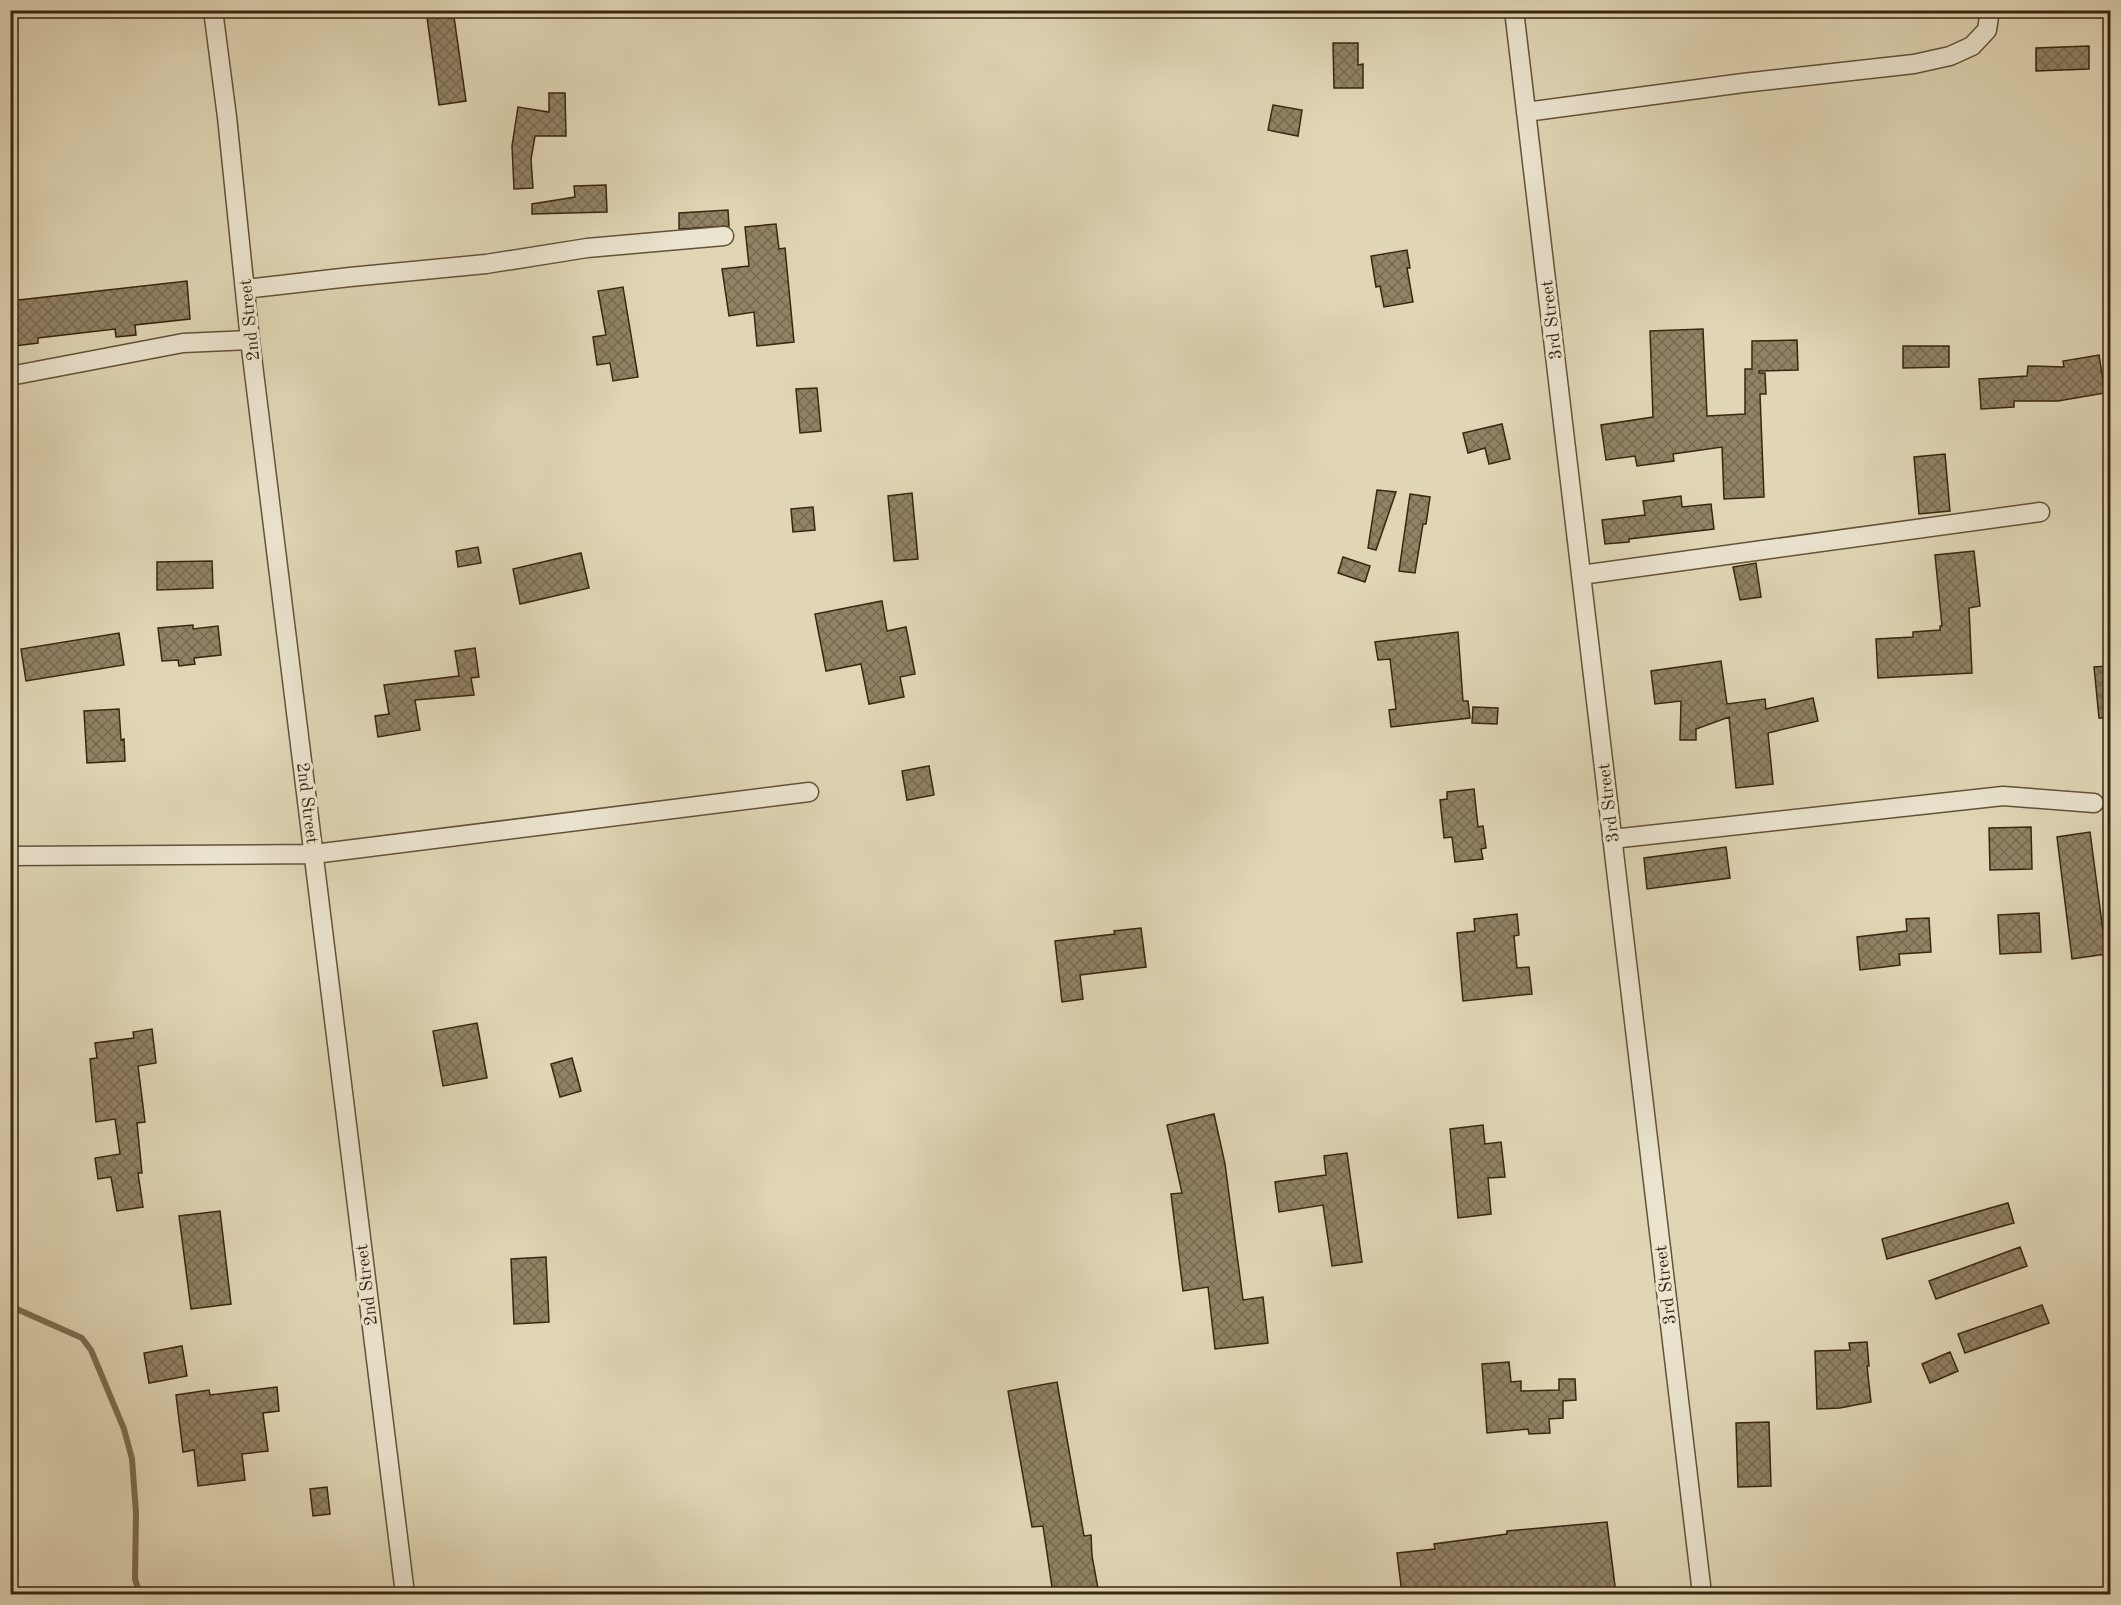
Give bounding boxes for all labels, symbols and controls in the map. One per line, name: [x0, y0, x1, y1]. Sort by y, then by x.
street label: 2nd Street: [237, 278, 263, 362]
street label: 3rd Street: [1538, 279, 1566, 361]
street label: 2nd Street: [293, 761, 321, 845]
street label: 3rd Street: [1595, 762, 1623, 844]
street label: 2nd Street: [353, 1243, 381, 1327]
street label: 3rd Street: [1652, 1244, 1680, 1326]

